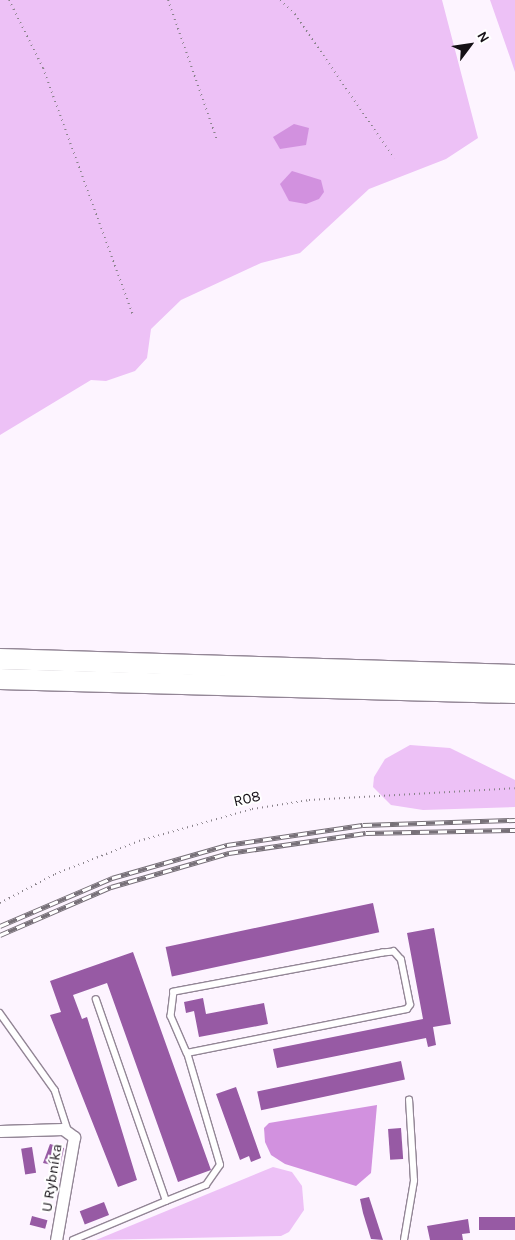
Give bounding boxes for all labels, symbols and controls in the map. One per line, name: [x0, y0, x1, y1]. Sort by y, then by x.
north arrow: [445, 20, 495, 70]
text: N: [473, 28, 493, 46]
street label: R08: [232, 787, 262, 811]
street label: U Rybníka: [38, 1143, 66, 1213]

